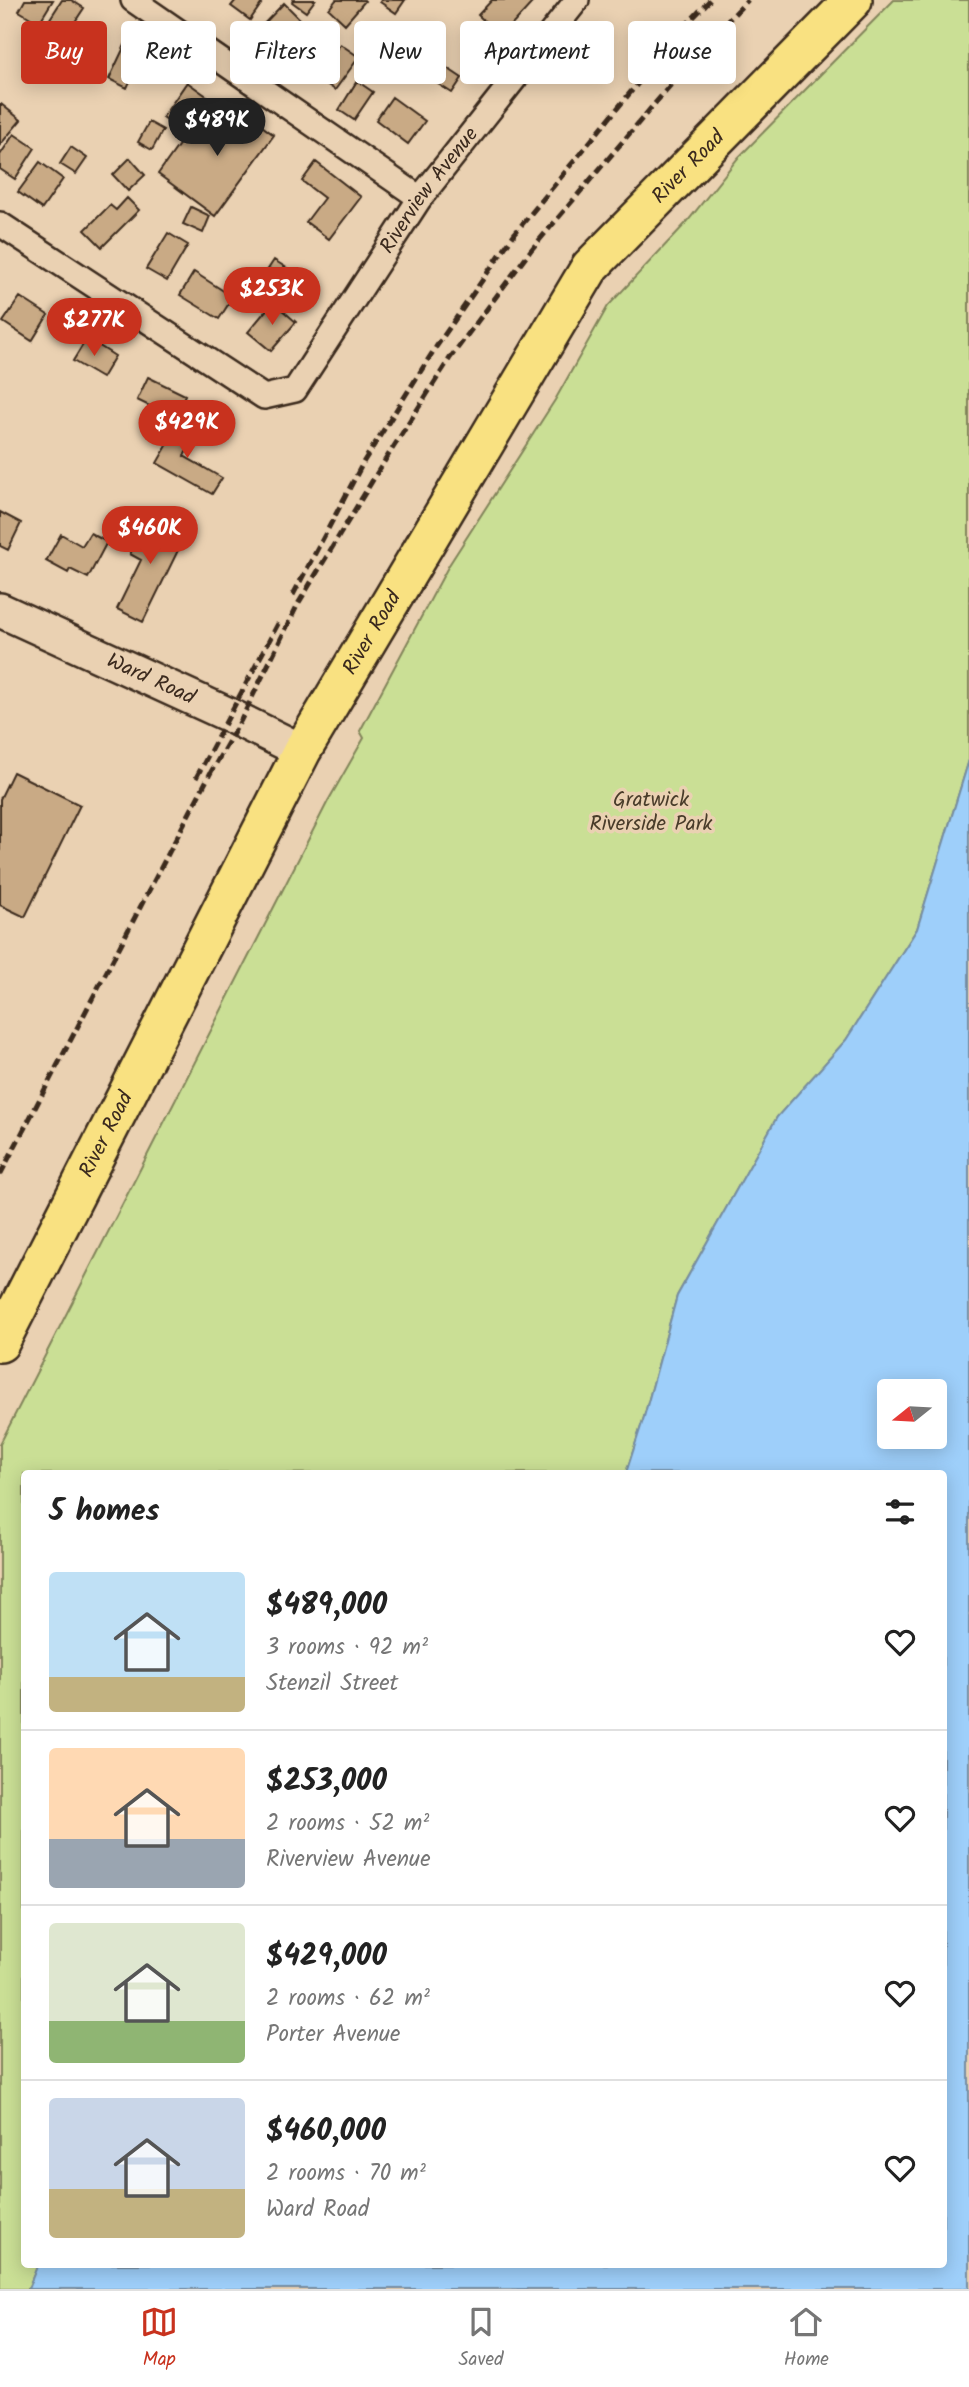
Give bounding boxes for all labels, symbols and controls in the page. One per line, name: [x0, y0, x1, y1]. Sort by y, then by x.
chip: Buy: [21, 21, 107, 84]
chip: Rent: [121, 21, 216, 84]
chip: Filters: [230, 21, 340, 84]
chip: New: [354, 21, 446, 84]
chip: Apartment: [460, 21, 614, 84]
chip: House: [628, 21, 736, 84]
pin: $489K: [168, 99, 266, 158]
text: $489K: [184, 103, 250, 139]
street label: Riverview Avenue: [371, 119, 487, 260]
street label: River Road: [644, 122, 733, 212]
pin: $253K: [223, 268, 321, 327]
text: $253K: [239, 272, 305, 308]
pin: $277K: [45, 298, 143, 358]
text: $277K: [63, 303, 125, 339]
pin: $429K: [138, 400, 236, 460]
text: $429K: [154, 405, 220, 441]
pin: $460K: [101, 506, 199, 566]
text: $460K: [118, 511, 182, 547]
street label: River Road: [334, 584, 411, 681]
street label: Ward Road: [101, 645, 201, 714]
park label: Gratwick Riverside Park: [590, 784, 713, 841]
street label: River Road: [70, 1085, 142, 1184]
north arrow: [877, 1379, 947, 1449]
map controls: [877, 1379, 947, 1449]
text: 5 homes: [49, 1488, 160, 1536]
icon: filters: [881, 1493, 919, 1531]
text: $489,000: [266, 1582, 387, 1630]
icon: home: [105, 1600, 189, 1684]
icon: heart: [881, 1623, 919, 1661]
text: 3 rooms · 92 m²: [266, 1630, 428, 1666]
text: Stenzil Street: [266, 1666, 399, 1702]
text: $253,000: [266, 1758, 387, 1806]
icon: home: [105, 1776, 189, 1860]
icon: heart: [881, 1799, 919, 1837]
text: 2 rooms · 52 m²: [266, 1806, 429, 1842]
text: Riverview Avenue: [266, 1842, 431, 1878]
text: $429,000: [266, 1933, 387, 1981]
icon: home: [105, 1951, 189, 2035]
icon: heart: [881, 1974, 919, 2012]
text: 2 rooms · 62 m²: [266, 1981, 430, 2017]
text: Porter Avenue: [266, 2017, 400, 2053]
text: $460,000: [266, 2108, 386, 2156]
icon: home: [105, 2126, 189, 2210]
icon: heart: [881, 2149, 919, 2187]
text: 2 rooms · 70 m²: [266, 2156, 426, 2192]
text: Ward Road: [266, 2192, 369, 2228]
tab: Map: [140, 2303, 178, 2375]
tab: Saved: [458, 2303, 504, 2375]
tab: Home: [784, 2303, 829, 2375]

